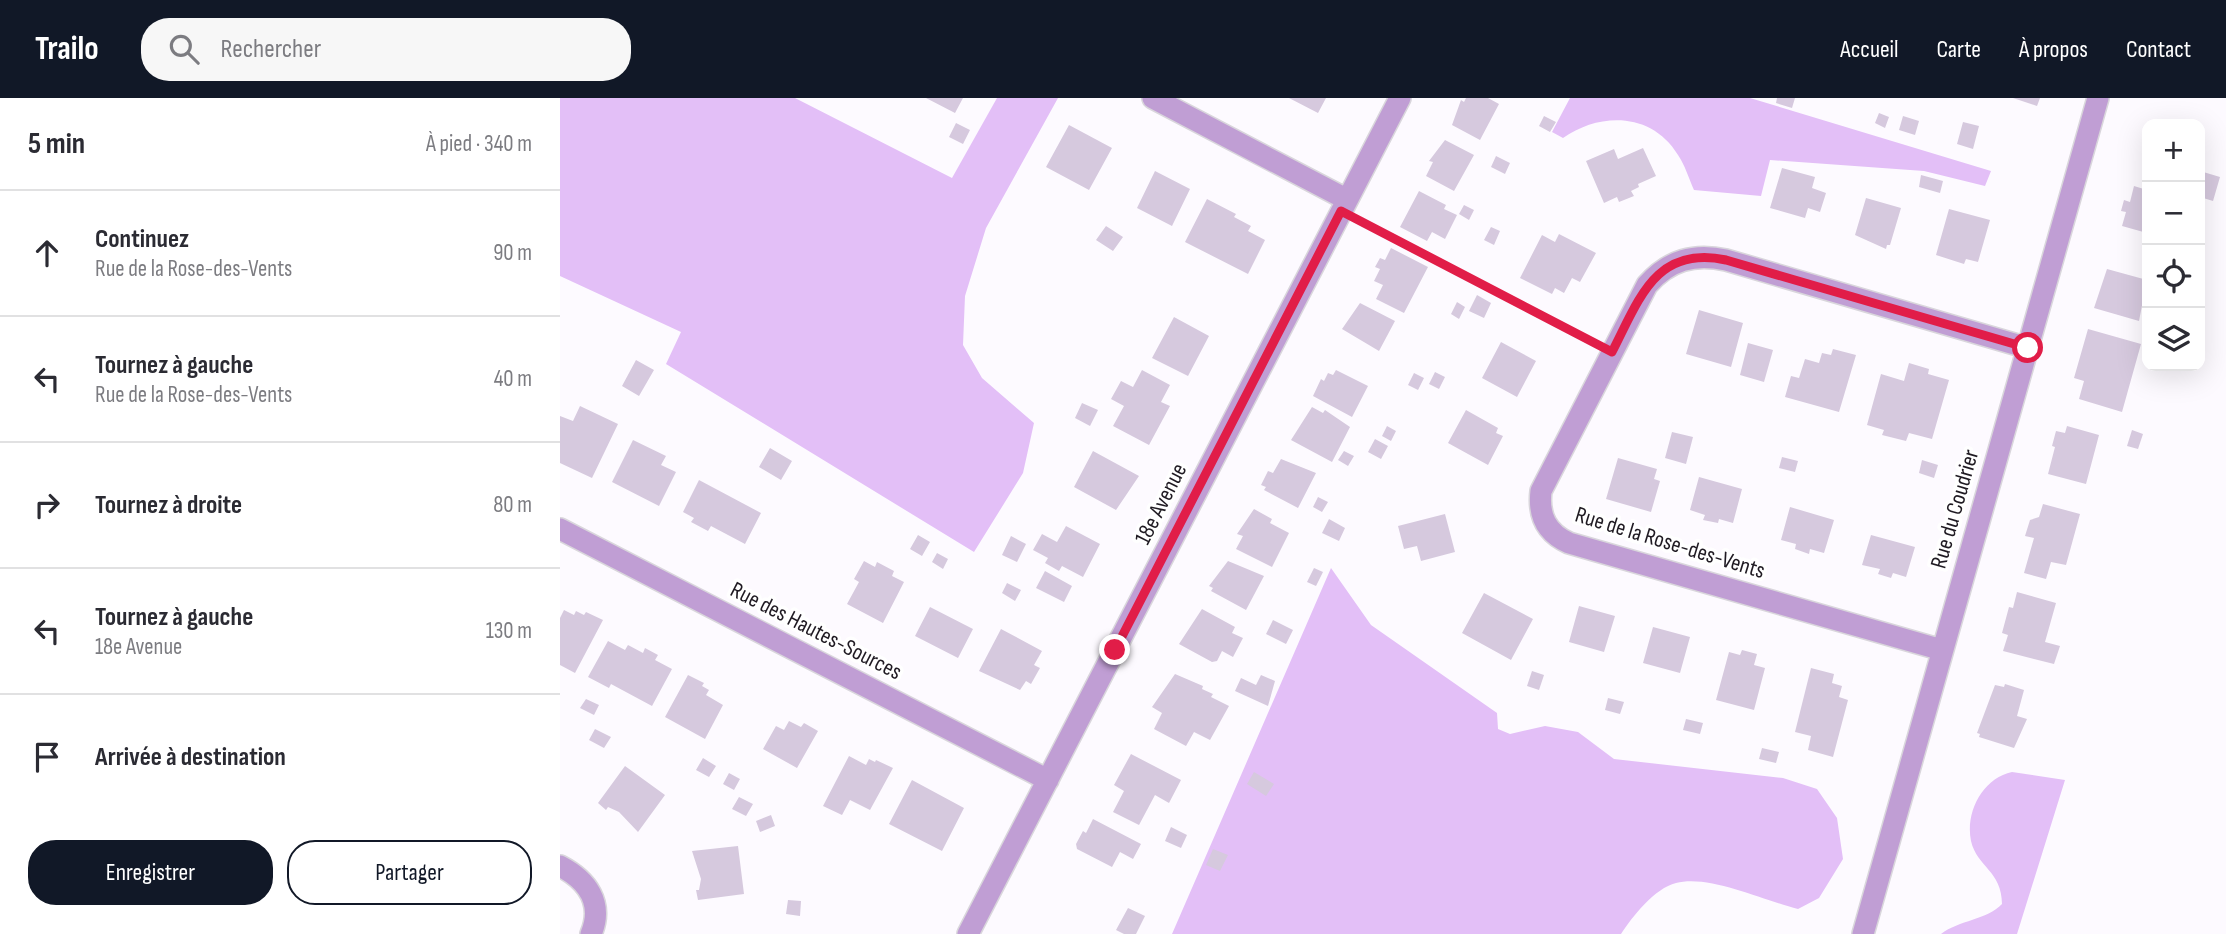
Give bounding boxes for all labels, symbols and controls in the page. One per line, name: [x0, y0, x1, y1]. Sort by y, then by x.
search box: [141, 18, 631, 81]
text: Trailo: [35, 29, 99, 69]
icon: search: [165, 30, 203, 68]
text: Rechercher: [221, 34, 321, 65]
text: Accueil: [1840, 35, 1899, 64]
text: Carte: [1937, 35, 1981, 64]
text: À propos: [2019, 35, 2088, 64]
text: Contact: [2126, 35, 2191, 64]
map controls: [2142, 119, 2205, 371]
button: +: [2142, 119, 2205, 182]
text: 5 min: [28, 126, 85, 162]
text: À pied · 340 m: [426, 130, 532, 158]
button: −: [2142, 182, 2205, 245]
text: Continuez: [95, 224, 189, 255]
icon: ahead: [28, 234, 66, 272]
text: 90 m: [493, 239, 532, 267]
button: locate: [2142, 245, 2205, 308]
text: Rue de la Rose-des-Vents: [95, 255, 292, 283]
button: layers: [2142, 308, 2205, 371]
route start: [2012, 332, 2043, 363]
text: Tournez à gauche: [95, 350, 253, 381]
icon: left: [28, 360, 66, 398]
text: 40 m: [494, 365, 532, 393]
text: Rue de la Rose-des-Vents: [95, 381, 292, 409]
street label: Rue du Coudrier: [1925, 446, 1985, 572]
street label: 18e Avenue: [1129, 459, 1193, 549]
icon: right: [28, 486, 66, 524]
text: Tournez à droite: [95, 490, 242, 521]
text: 80 m: [493, 491, 532, 519]
street label: Rue de la Rose-des-Vents: [1572, 501, 1768, 585]
street label: Rue des Hautes-Sources: [726, 576, 906, 686]
text: Tournez à gauche: [95, 602, 253, 633]
icon: left: [28, 612, 66, 650]
text: 130 m: [486, 617, 532, 645]
text: 18e Avenue: [95, 633, 182, 661]
route end: [1099, 634, 1130, 665]
icon: arrive: [28, 738, 66, 776]
text: Arrivée à destination: [95, 742, 286, 773]
button: Enregistrer: [28, 840, 273, 905]
button: Partager: [287, 840, 532, 905]

